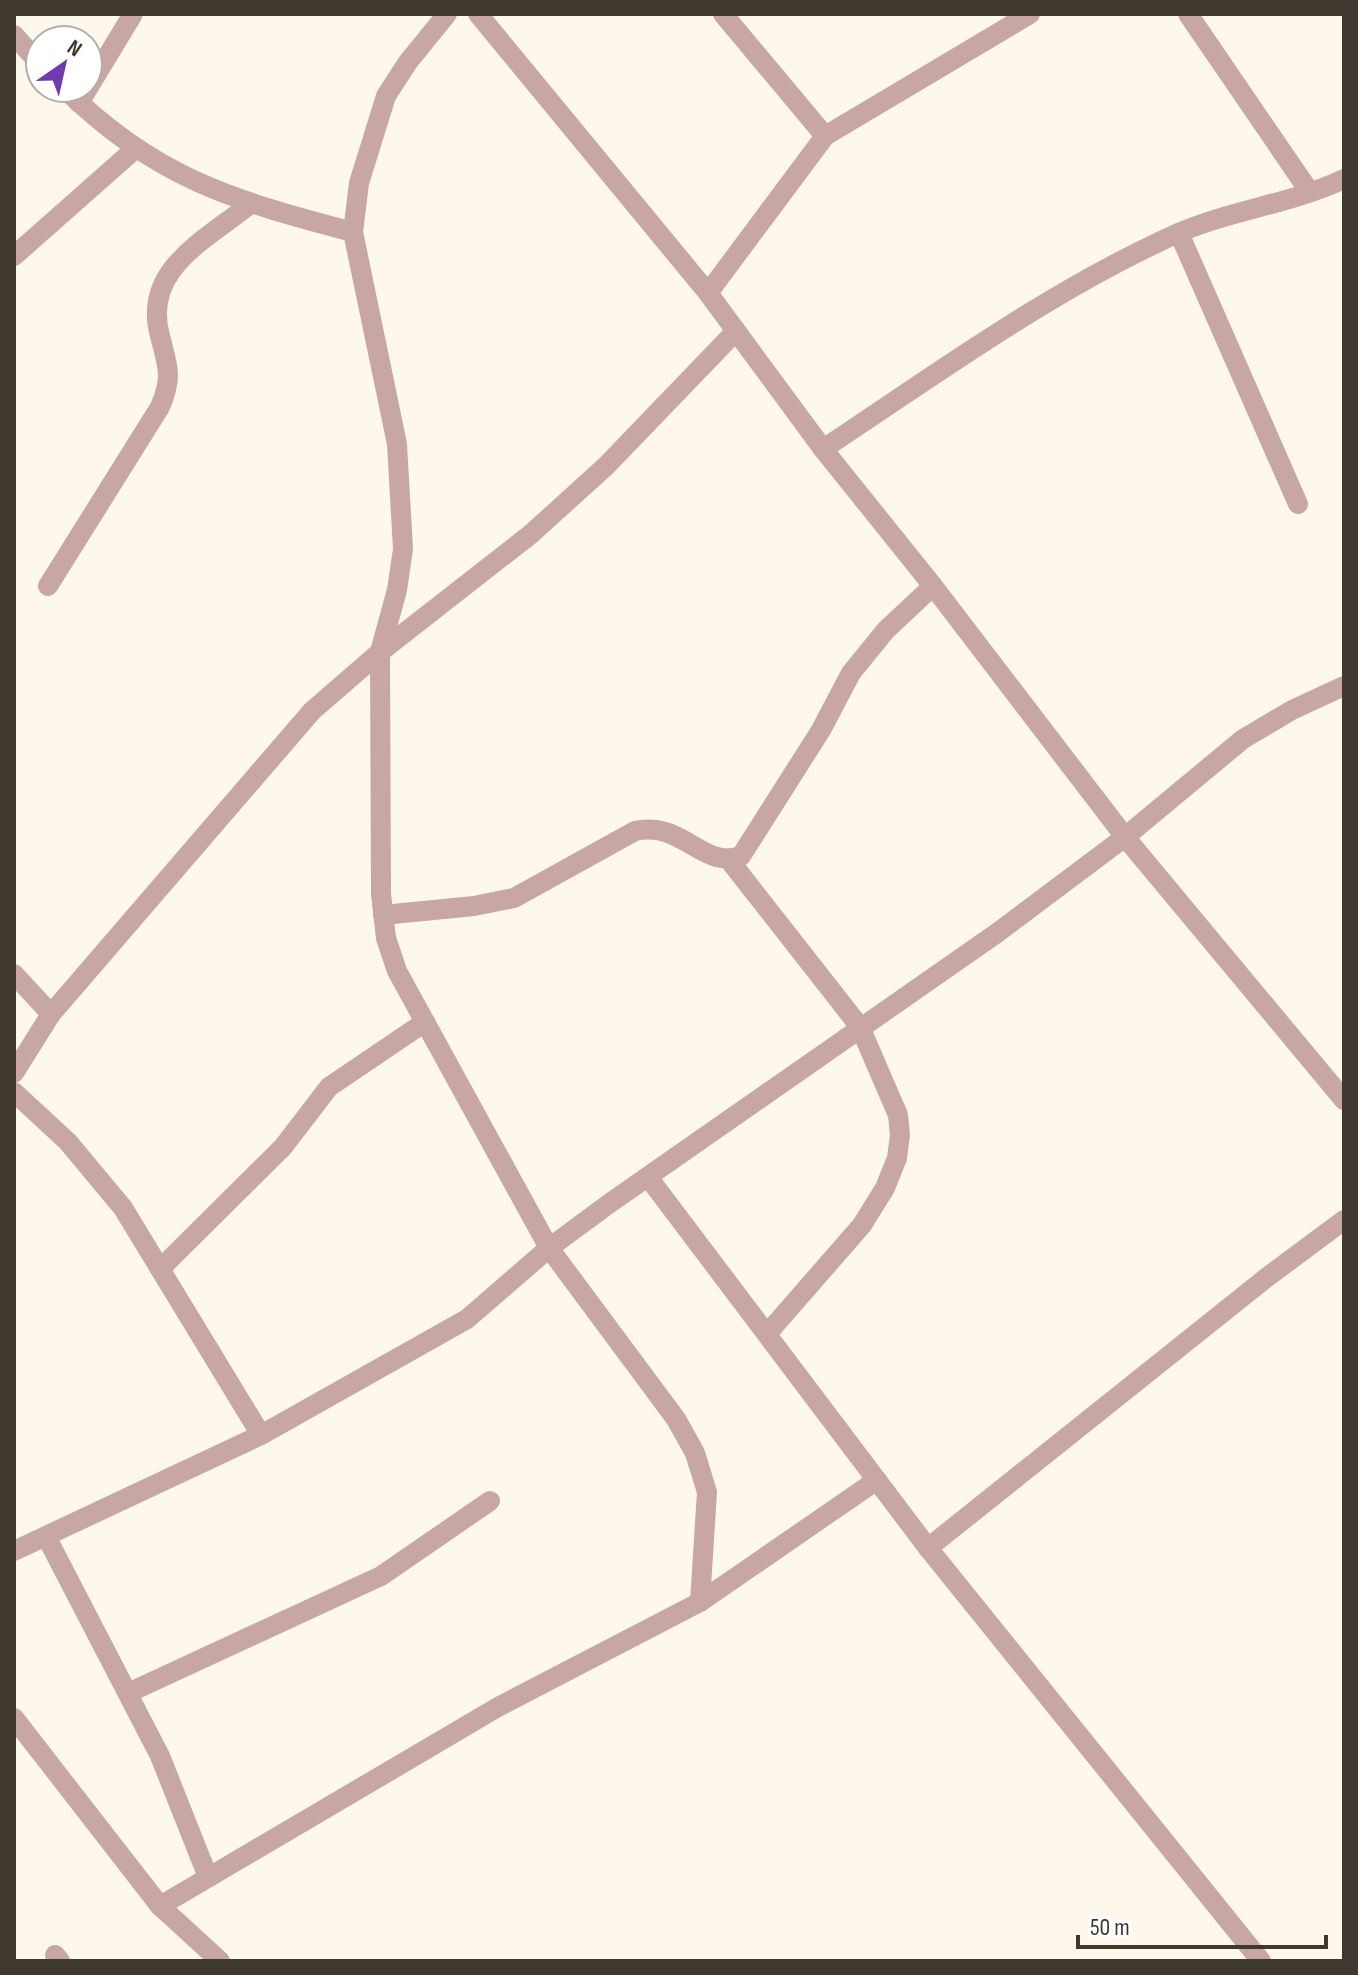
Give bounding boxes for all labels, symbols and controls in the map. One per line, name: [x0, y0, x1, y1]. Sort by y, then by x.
north arrow: [24, 24, 104, 104]
text: N: [62, 34, 87, 63]
scale bar: [1078, 1899, 1326, 1949]
text: 50 m: [1090, 1913, 1130, 1942]

